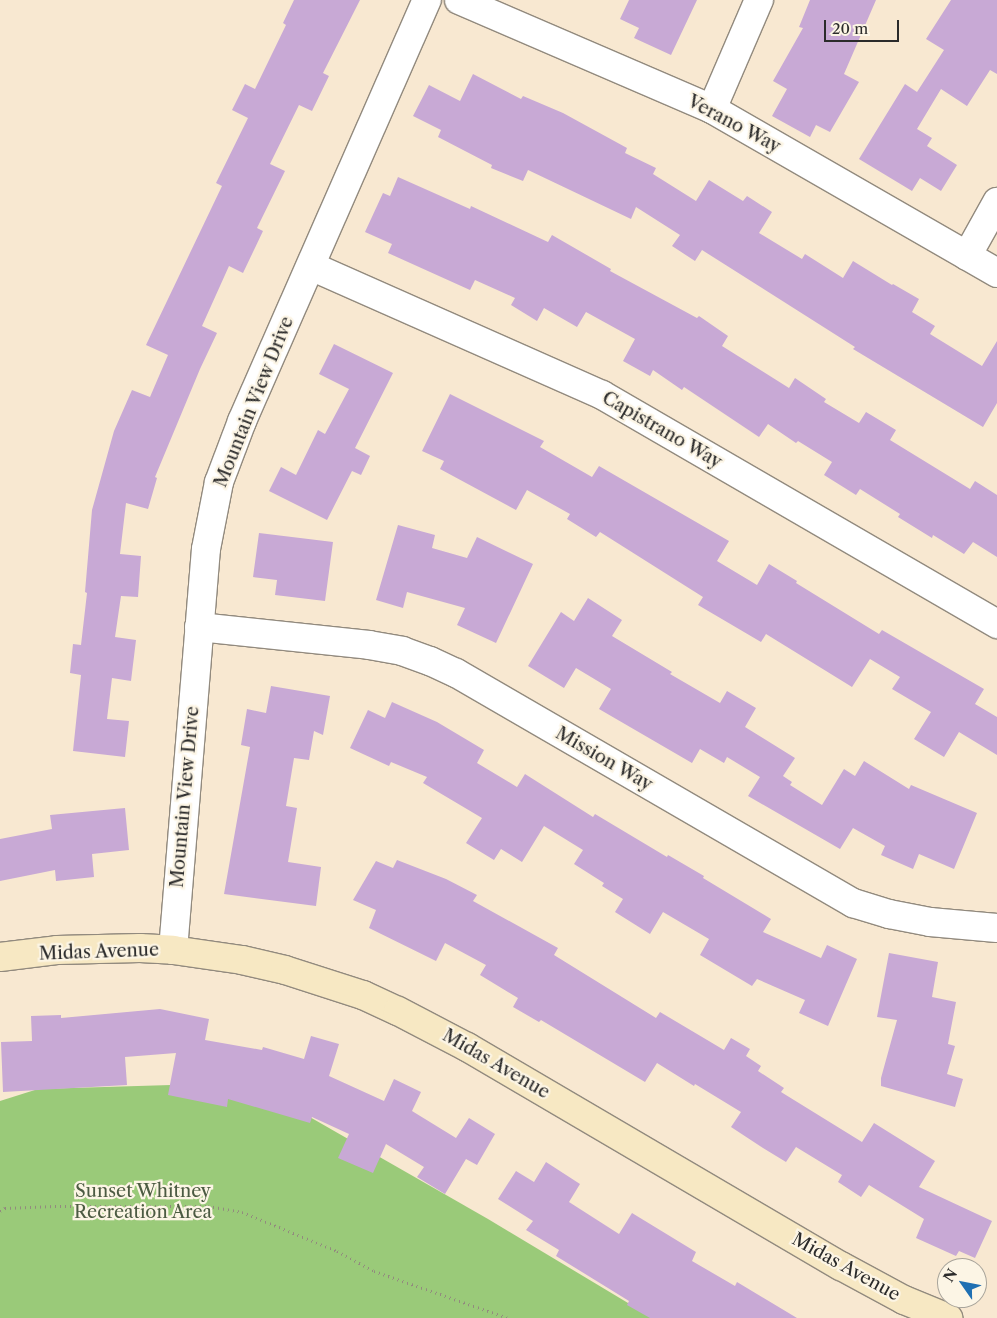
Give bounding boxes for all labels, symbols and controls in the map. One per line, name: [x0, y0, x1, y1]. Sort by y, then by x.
scale bar: [827, 10, 902, 42]
text: 20 m: [832, 19, 868, 38]
street label: Verano Way: [684, 90, 784, 158]
street label: Mountain View Drive: [210, 313, 298, 491]
street label: Capistrano Way: [598, 387, 726, 473]
street label: Mountain View Drive: [166, 705, 204, 889]
street label: Mission Way: [551, 722, 657, 796]
street label: Midas Avenue: [38, 939, 160, 965]
street label: Midas Avenue: [438, 1024, 554, 1104]
park label: Sunset Whitney Recreation Area: [74, 1181, 212, 1224]
street label: Midas Avenue: [788, 1228, 904, 1306]
north arrow: [937, 1258, 987, 1308]
text: N: [939, 1265, 961, 1285]

